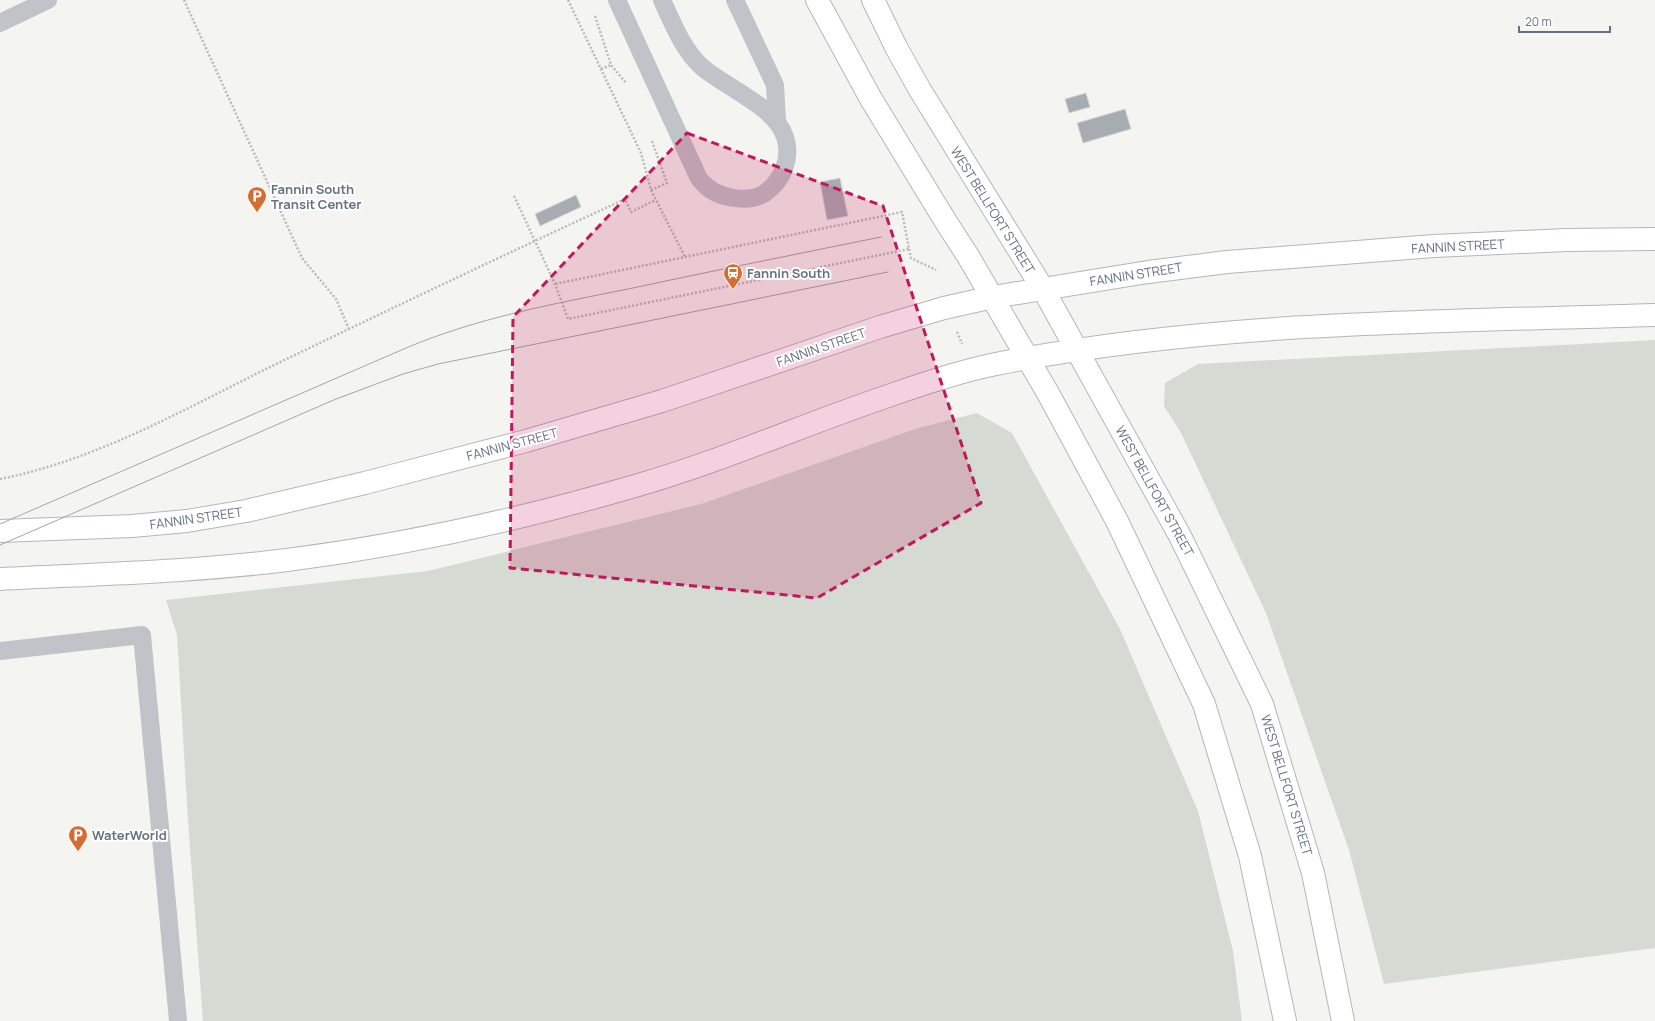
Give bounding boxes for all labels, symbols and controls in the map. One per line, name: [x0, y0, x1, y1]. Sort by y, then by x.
scale bar: [1519, 8, 1610, 34]
text: 20 m: [1525, 13, 1552, 30]
street label: WEST BELLFORT STREET: [947, 143, 1040, 277]
place label: Fannin South Transit Center: [271, 180, 361, 213]
parking icon: Fannin South Transit Center: [246, 185, 268, 213]
street label: FANNIN STREET: [1411, 235, 1505, 257]
street label: FANNIN STREET: [1088, 258, 1184, 290]
station icon: Fannin South: [722, 262, 744, 290]
place label: Fannin South: [747, 264, 830, 282]
street label: FANNIN STREET: [774, 323, 868, 371]
street label: FANNIN STREET: [464, 423, 560, 465]
street label: WEST BELLFORT STREET: [1112, 423, 1199, 560]
street label: FANNIN STREET: [148, 503, 244, 533]
street label: WEST BELLFORT STREET: [1257, 712, 1317, 858]
parking icon: WaterWorld: [67, 824, 89, 852]
place label: WaterWorld: [92, 826, 167, 844]

